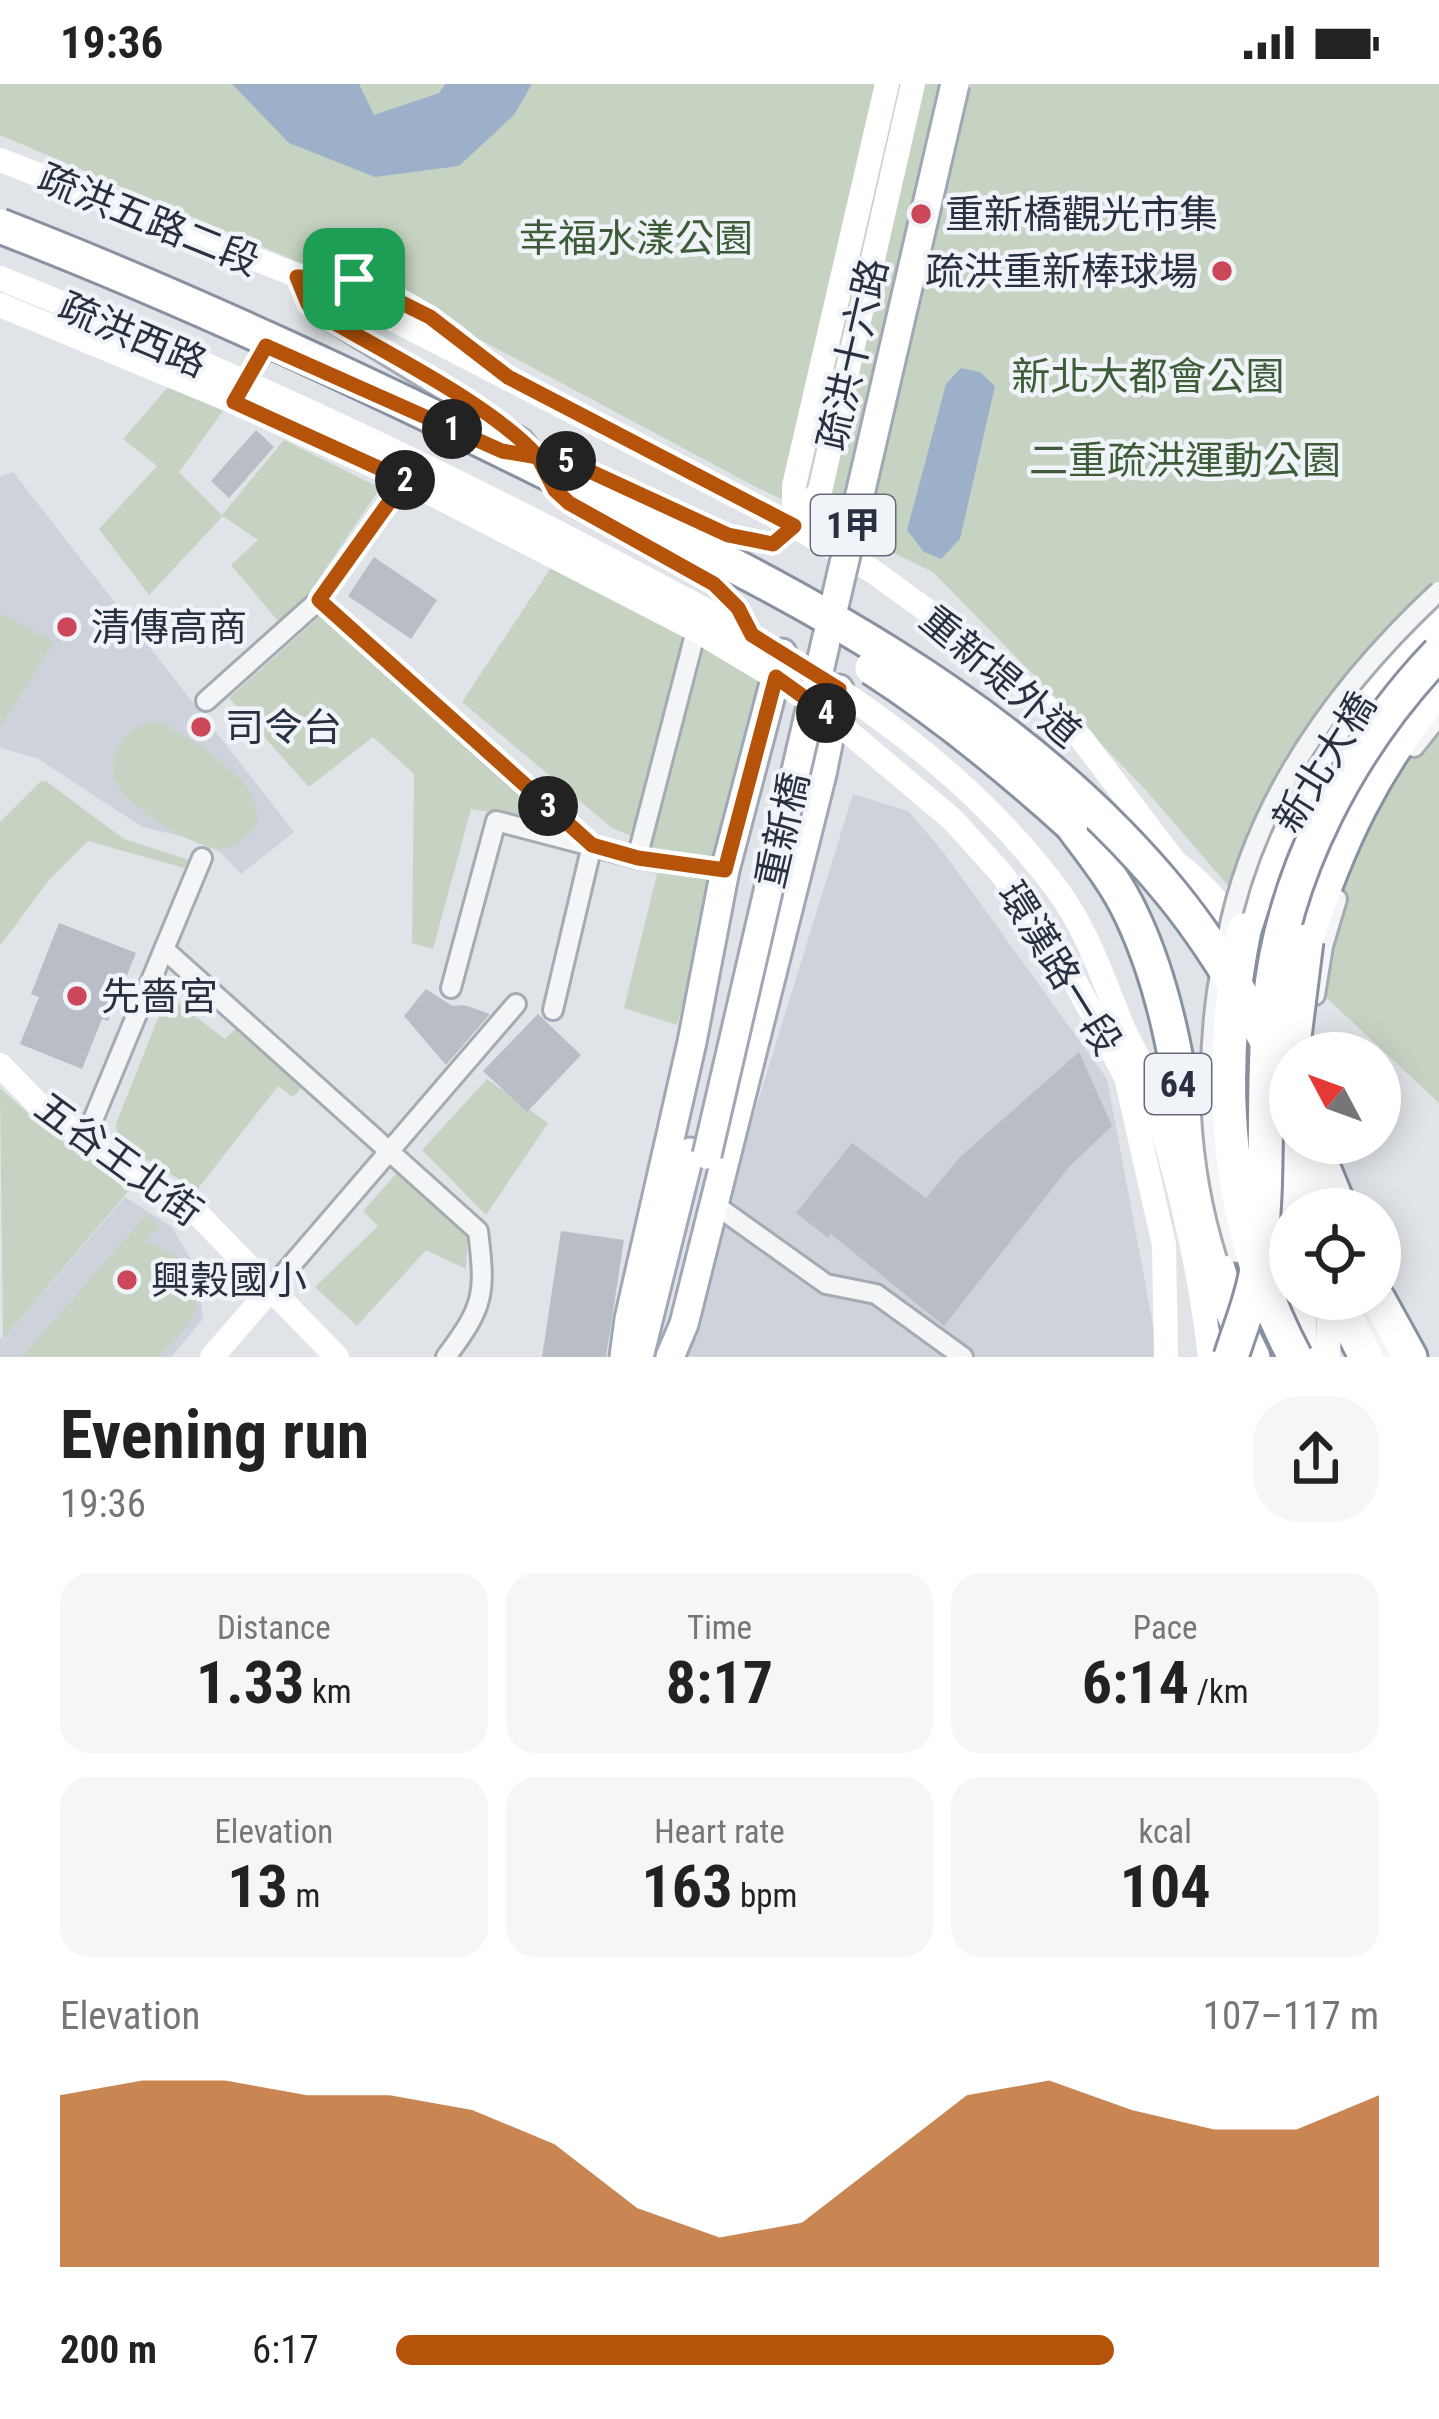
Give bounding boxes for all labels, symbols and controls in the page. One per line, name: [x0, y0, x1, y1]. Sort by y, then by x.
text: 19:36: [60, 16, 163, 69]
street label: 疏洪五路二段: [32, 155, 266, 285]
place label: 重新橋觀光市集: [945, 192, 1218, 238]
marker: 重新橋觀光市集: [908, 201, 934, 227]
park label: 幸福水漾公園: [519, 216, 753, 262]
pin: [303, 228, 405, 330]
icon: arrive: [321, 246, 387, 312]
place label: 疏洪重新棒球場: [925, 249, 1198, 295]
street label: 疏洪十六路: [809, 254, 897, 454]
marker: 疏洪重新棒球場: [1209, 258, 1235, 284]
street label: 疏洪西路: [52, 283, 213, 387]
park label: 新北大都會公園: [1011, 354, 1285, 400]
pin: 1: [422, 399, 482, 459]
text: 1: [444, 409, 460, 448]
pin: 5: [536, 431, 596, 491]
park label: 二重疏洪運動公園: [1029, 438, 1341, 484]
text: 5: [558, 441, 574, 480]
pin: 2: [375, 450, 435, 510]
text: 2: [397, 460, 413, 499]
road number: 1甲: [811, 495, 895, 555]
street label: 重新堤外道: [911, 596, 1090, 757]
place label: 清傳高商: [91, 605, 247, 651]
marker: 清傳高商: [54, 614, 80, 640]
pin: 4: [796, 683, 856, 743]
street label: 新北大橋: [1264, 684, 1386, 841]
text: 4: [818, 693, 834, 732]
place label: 司令台: [225, 705, 342, 751]
marker: 司令台: [188, 714, 214, 740]
street label: 重新橋: [747, 768, 819, 892]
pin: 3: [518, 776, 578, 836]
text: 3: [540, 786, 556, 825]
street label: 環漢路一段: [988, 874, 1130, 1063]
place label: 先嗇宮: [101, 974, 218, 1020]
marker: 先嗇宮: [64, 983, 90, 1009]
north arrow: [1269, 1032, 1401, 1164]
map controls: [1269, 1032, 1401, 1320]
road number: 64: [1145, 1054, 1211, 1114]
street label: 五谷王北街: [26, 1084, 211, 1236]
button: locate: [1269, 1188, 1401, 1320]
place label: 興穀國小: [151, 1258, 307, 1304]
marker: 興穀國小: [114, 1267, 140, 1293]
button: share: [1253, 1396, 1379, 1522]
text: Evening run: [60, 1397, 369, 1474]
text: 19:36: [60, 1481, 146, 1527]
text: Distance: [217, 1608, 331, 1647]
text: Time: [687, 1608, 752, 1647]
text: Pace: [1133, 1608, 1197, 1647]
text: 1.33: [196, 1647, 304, 1718]
text: 8:17: [666, 1647, 773, 1718]
text: 6:14: [1082, 1647, 1189, 1718]
text: km: [304, 1672, 352, 1711]
text: /km: [1189, 1672, 1249, 1711]
text: Elevation: [214, 1812, 333, 1851]
text: Heart rate: [654, 1812, 785, 1851]
text: kcal: [1139, 1812, 1192, 1851]
text: 13: [227, 1851, 288, 1922]
text: 163: [642, 1851, 732, 1922]
text: 104: [1120, 1851, 1211, 1922]
text: m: [288, 1876, 320, 1915]
text: bpm: [732, 1876, 797, 1915]
text: Elevation: [60, 1993, 200, 2039]
text: 107–117 m: [1203, 1993, 1379, 2039]
text: 200 m: [60, 2327, 157, 2373]
text: 6:17: [252, 2327, 319, 2373]

